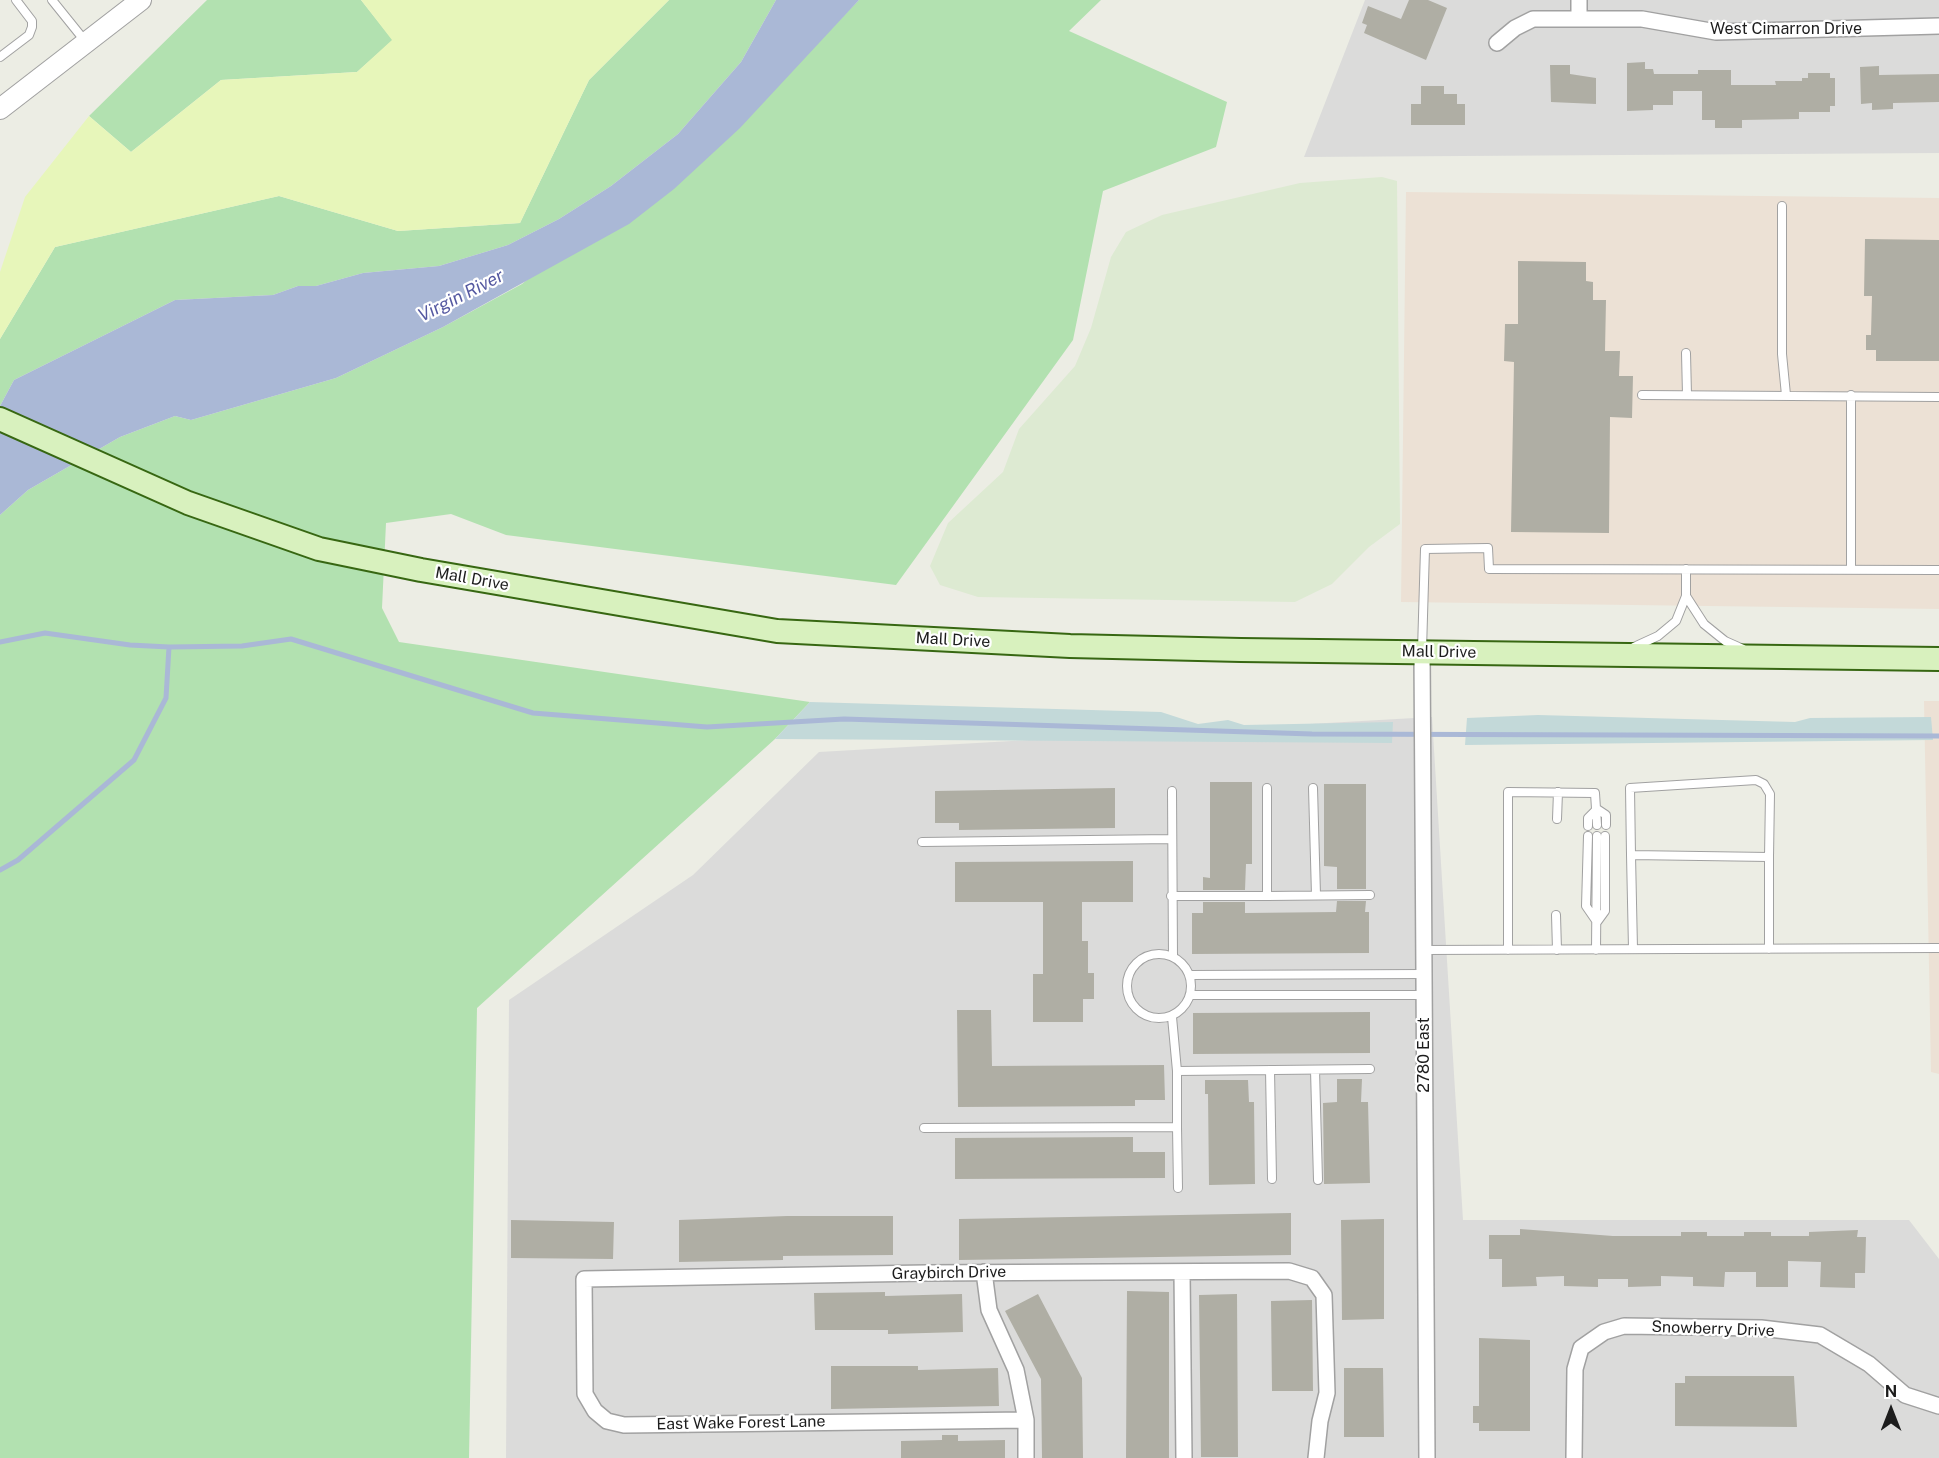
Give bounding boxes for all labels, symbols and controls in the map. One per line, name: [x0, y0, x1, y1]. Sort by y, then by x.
street label: West Cimarron Drive: [1710, 19, 1862, 39]
water label: Virgin River: [415, 265, 507, 327]
street label: Mall Drive: [434, 563, 510, 595]
street label: Mall Drive: [915, 628, 991, 652]
street label: Mall Drive: [1402, 642, 1476, 662]
street label: 2780 East: [1414, 1017, 1434, 1093]
street label: Graybirch Drive: [892, 1262, 1006, 1284]
street label: Snowberry Drive: [1651, 1317, 1775, 1341]
north arrow: [1861, 1380, 1921, 1440]
text: N: [1885, 1382, 1897, 1401]
street label: East Wake Forest Lane: [656, 1412, 826, 1434]

